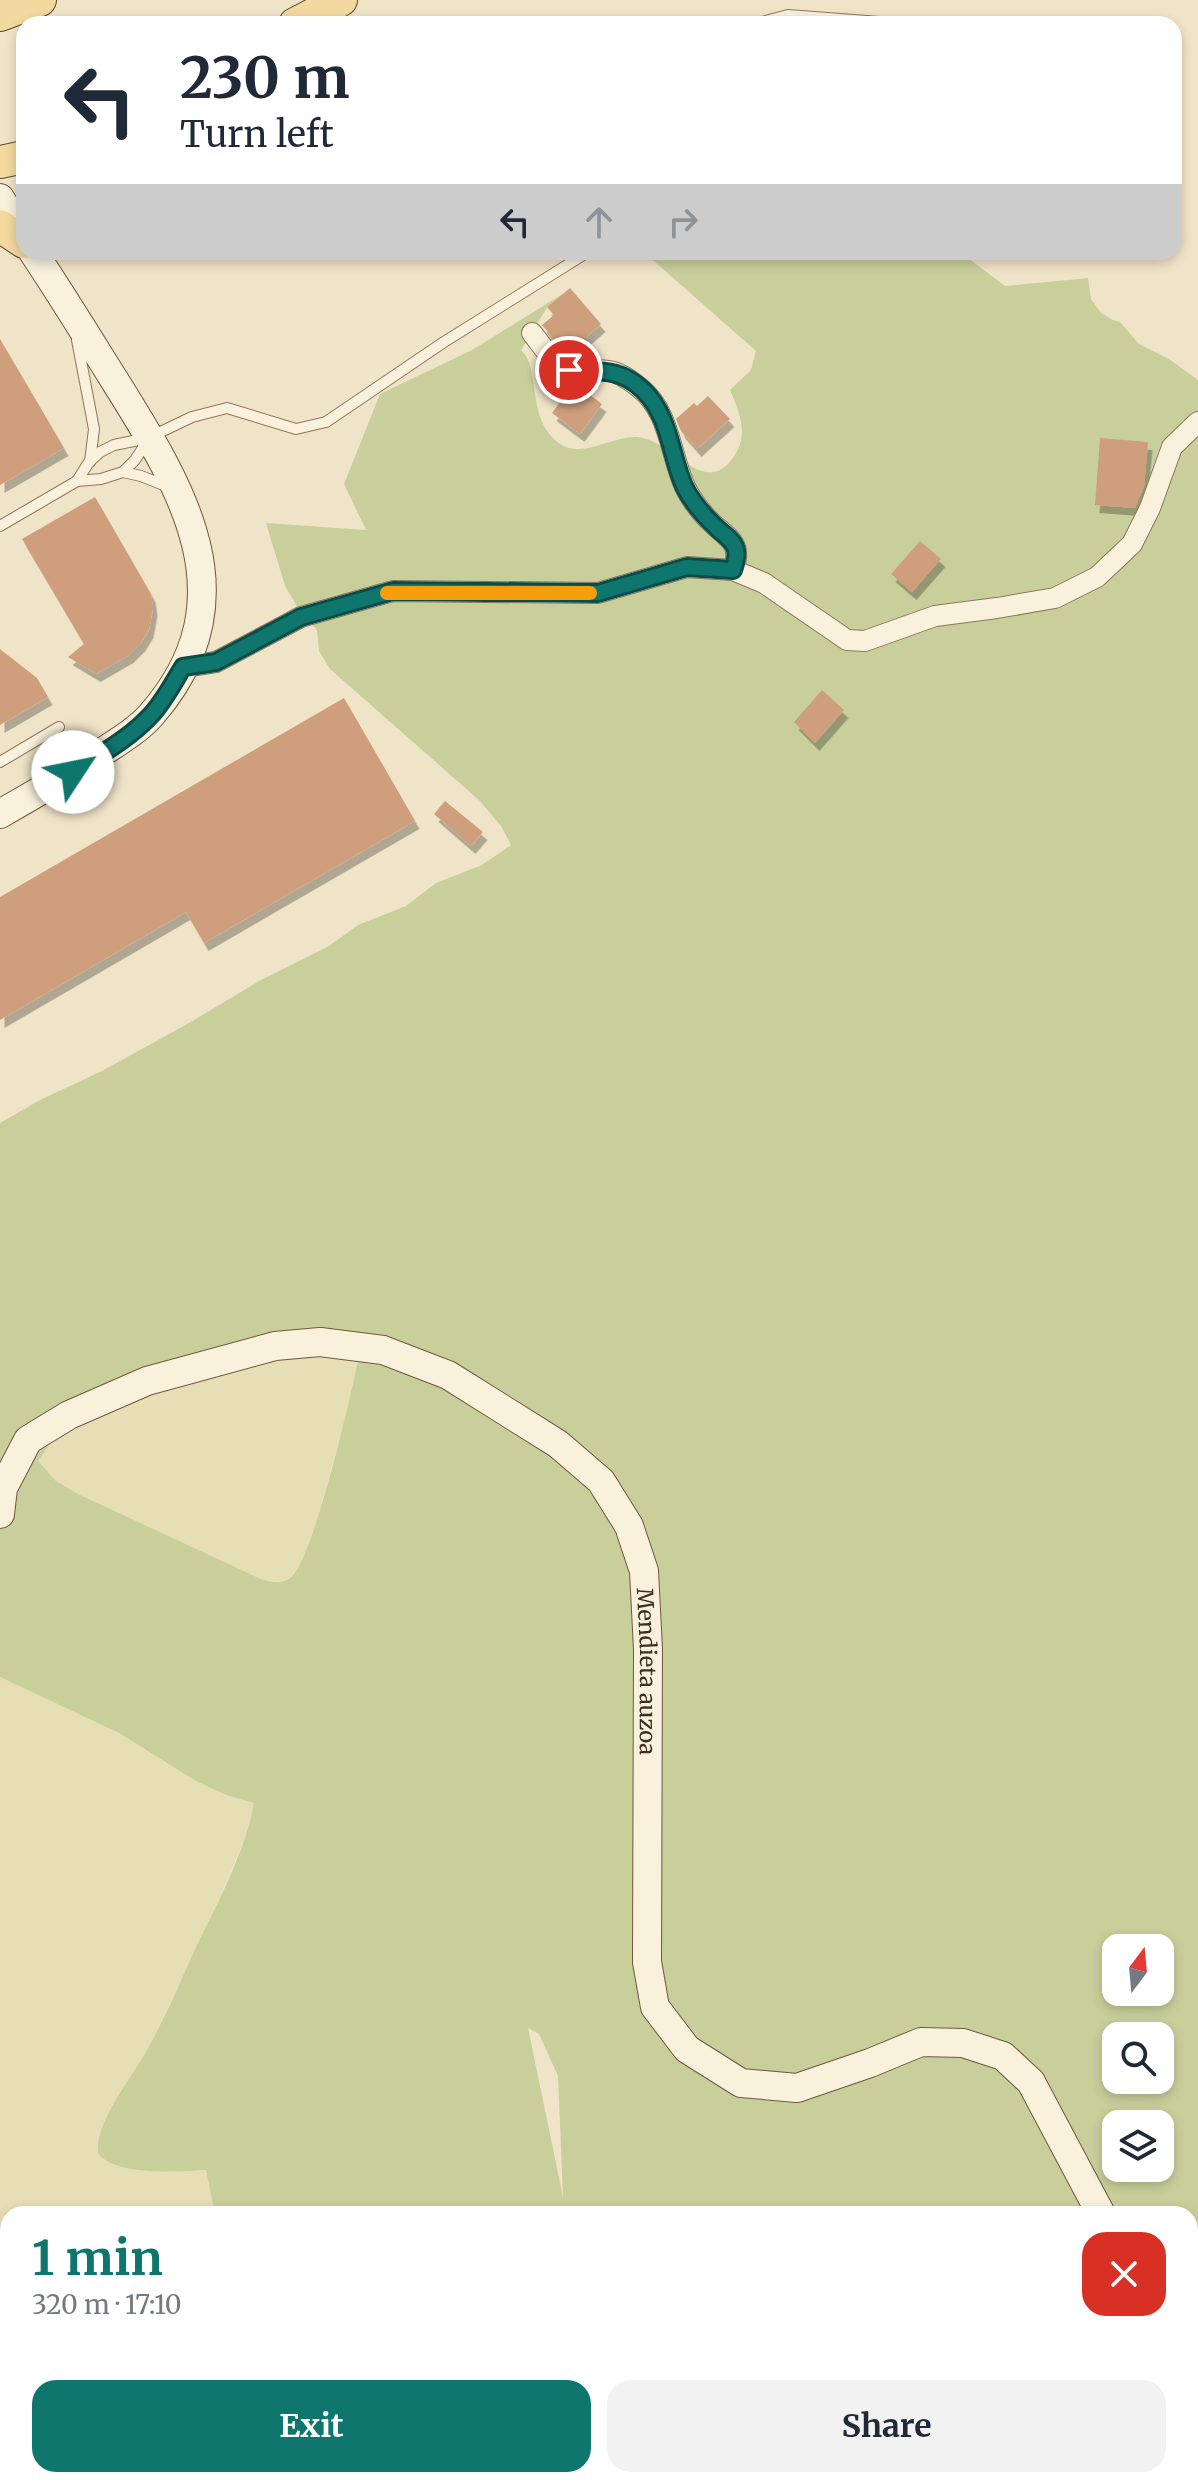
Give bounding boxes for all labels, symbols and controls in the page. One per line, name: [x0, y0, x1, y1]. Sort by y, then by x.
text: 230 m: [180, 43, 350, 113]
icon: left: [48, 48, 152, 152]
text: Turn left: [180, 112, 334, 157]
icon: left: [493, 200, 537, 244]
icon: ahead: [577, 200, 621, 244]
icon: right: [661, 200, 705, 244]
pin: [535, 336, 603, 404]
icon: arrive: [547, 348, 591, 392]
position arrow: [31, 730, 115, 814]
street label: Mendieta auzoa: [631, 1587, 662, 1755]
north arrow: [1102, 1934, 1174, 2006]
map controls: [1102, 1934, 1174, 2182]
button: search: [1102, 2022, 1174, 2094]
button: layers: [1102, 2110, 1174, 2182]
text: 1 min: [32, 2228, 163, 2288]
button: close: [1082, 2232, 1166, 2316]
text: 320 m · 17:10: [32, 2288, 182, 2321]
button: Exit: [32, 2380, 591, 2472]
button: Share: [607, 2380, 1166, 2472]

